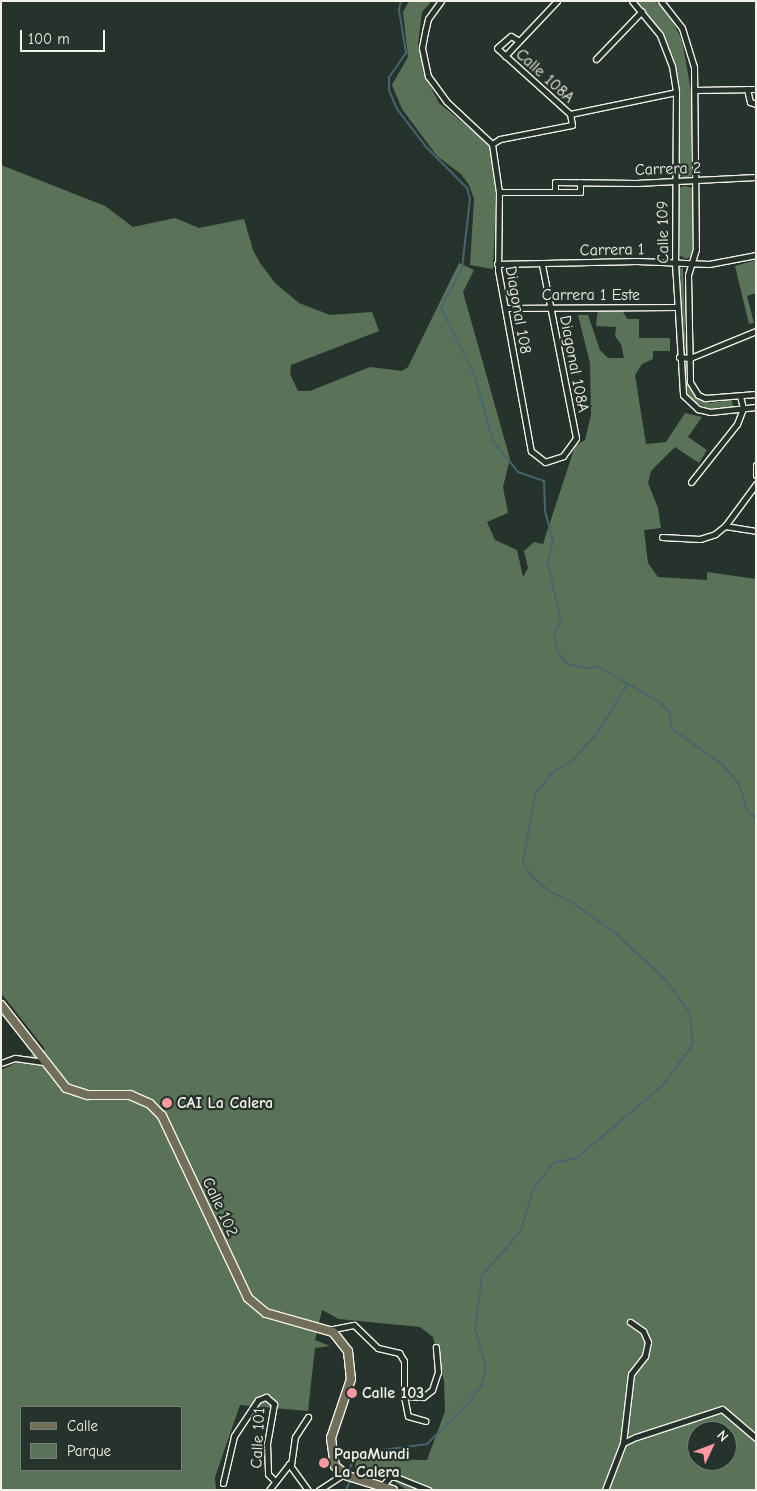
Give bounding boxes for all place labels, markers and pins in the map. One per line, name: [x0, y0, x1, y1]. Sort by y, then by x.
place label: CAI La Calera: [177, 1093, 273, 1113]
marker: CAI La Calera: [161, 1097, 173, 1109]
place label: Calle 103: [362, 1383, 424, 1403]
marker: Calle 103: [346, 1387, 358, 1399]
place label: PapaMundi La Calera: [334, 1444, 410, 1482]
marker: PapaMundi La Calera: [318, 1457, 330, 1469]

